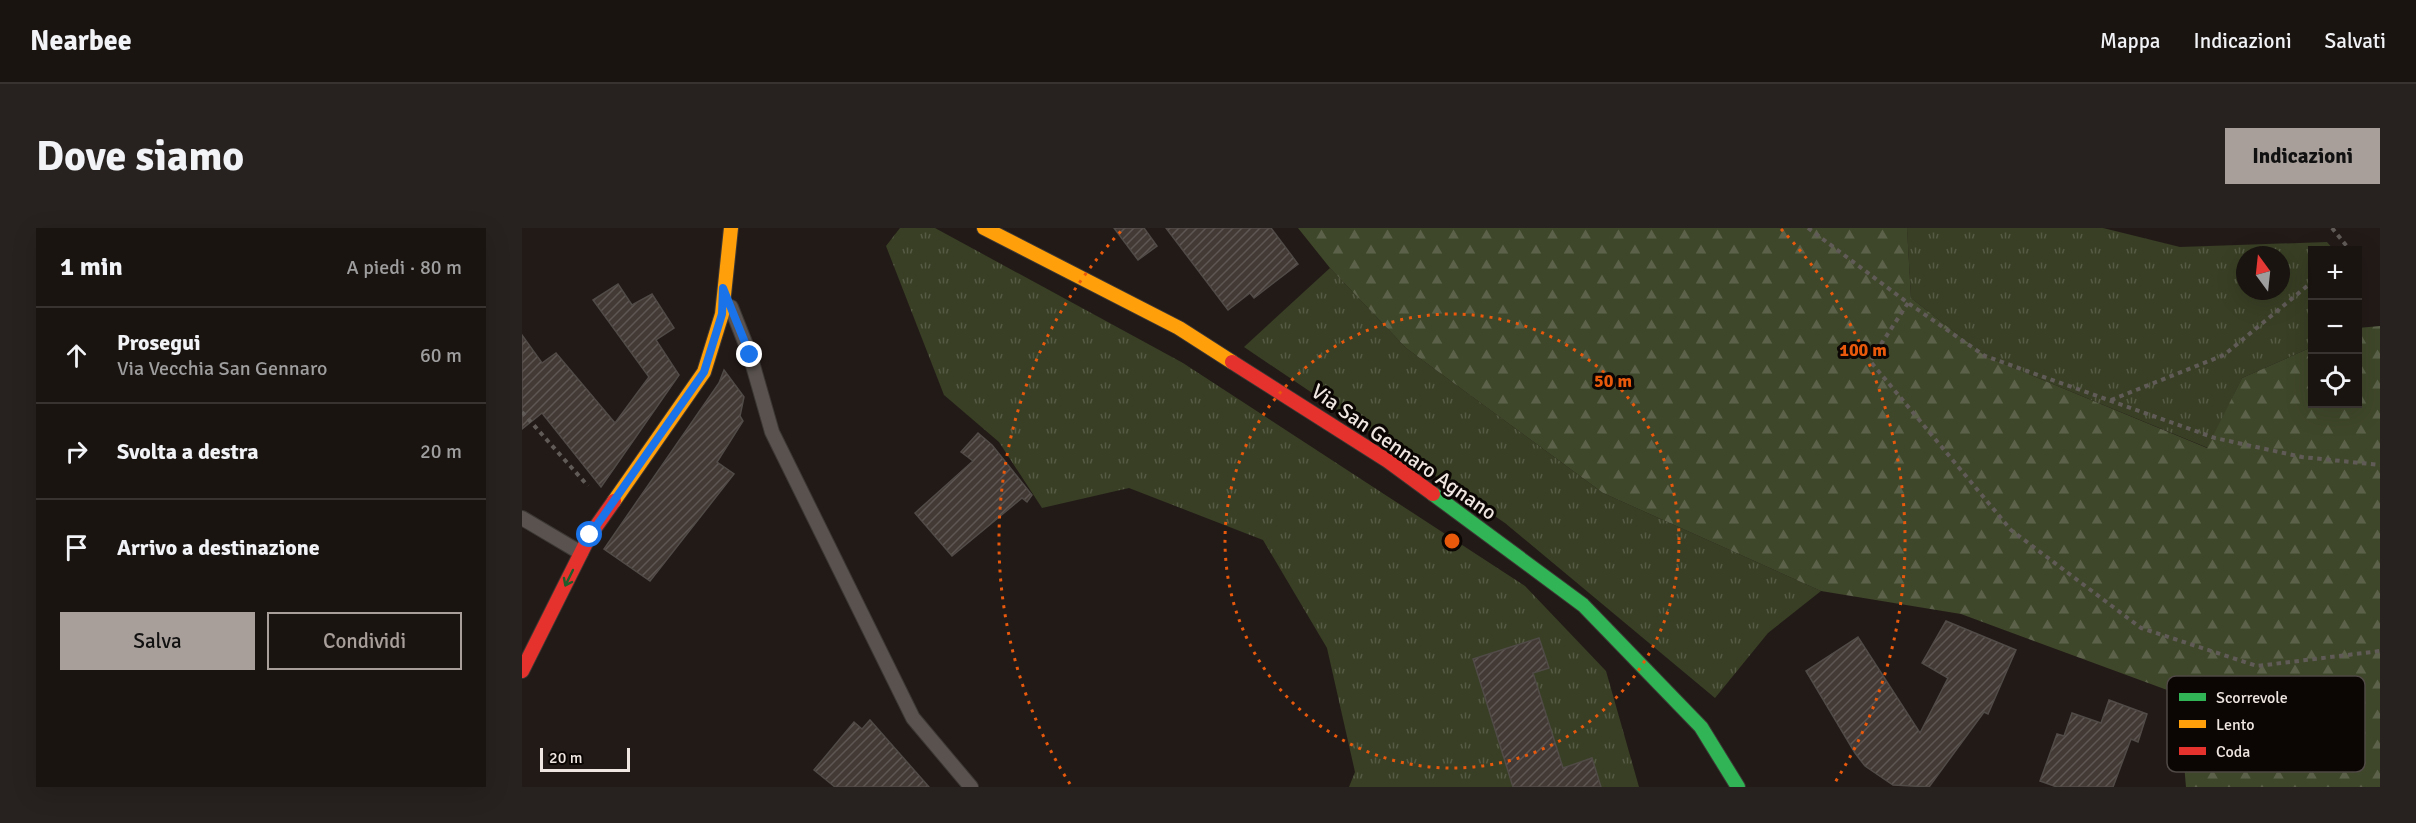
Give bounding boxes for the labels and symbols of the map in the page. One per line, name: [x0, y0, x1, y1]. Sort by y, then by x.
north arrow: [2236, 246, 2290, 300]
text: 100 m: [1839, 339, 1887, 361]
route end: [736, 341, 762, 367]
text: 50 m: [1594, 370, 1632, 392]
street label: Via San Gennaro Agnano: [1306, 378, 1502, 526]
route start: [576, 521, 602, 547]
centre of rings: [1442, 531, 1462, 551]
one-way arrow: [562, 569, 574, 587]
legend: [2167, 676, 2365, 772]
text: Scorrevole: [2216, 688, 2288, 708]
text: Lento: [2216, 715, 2254, 735]
text: Coda: [2216, 742, 2250, 762]
scale bar: [540, 745, 630, 772]

